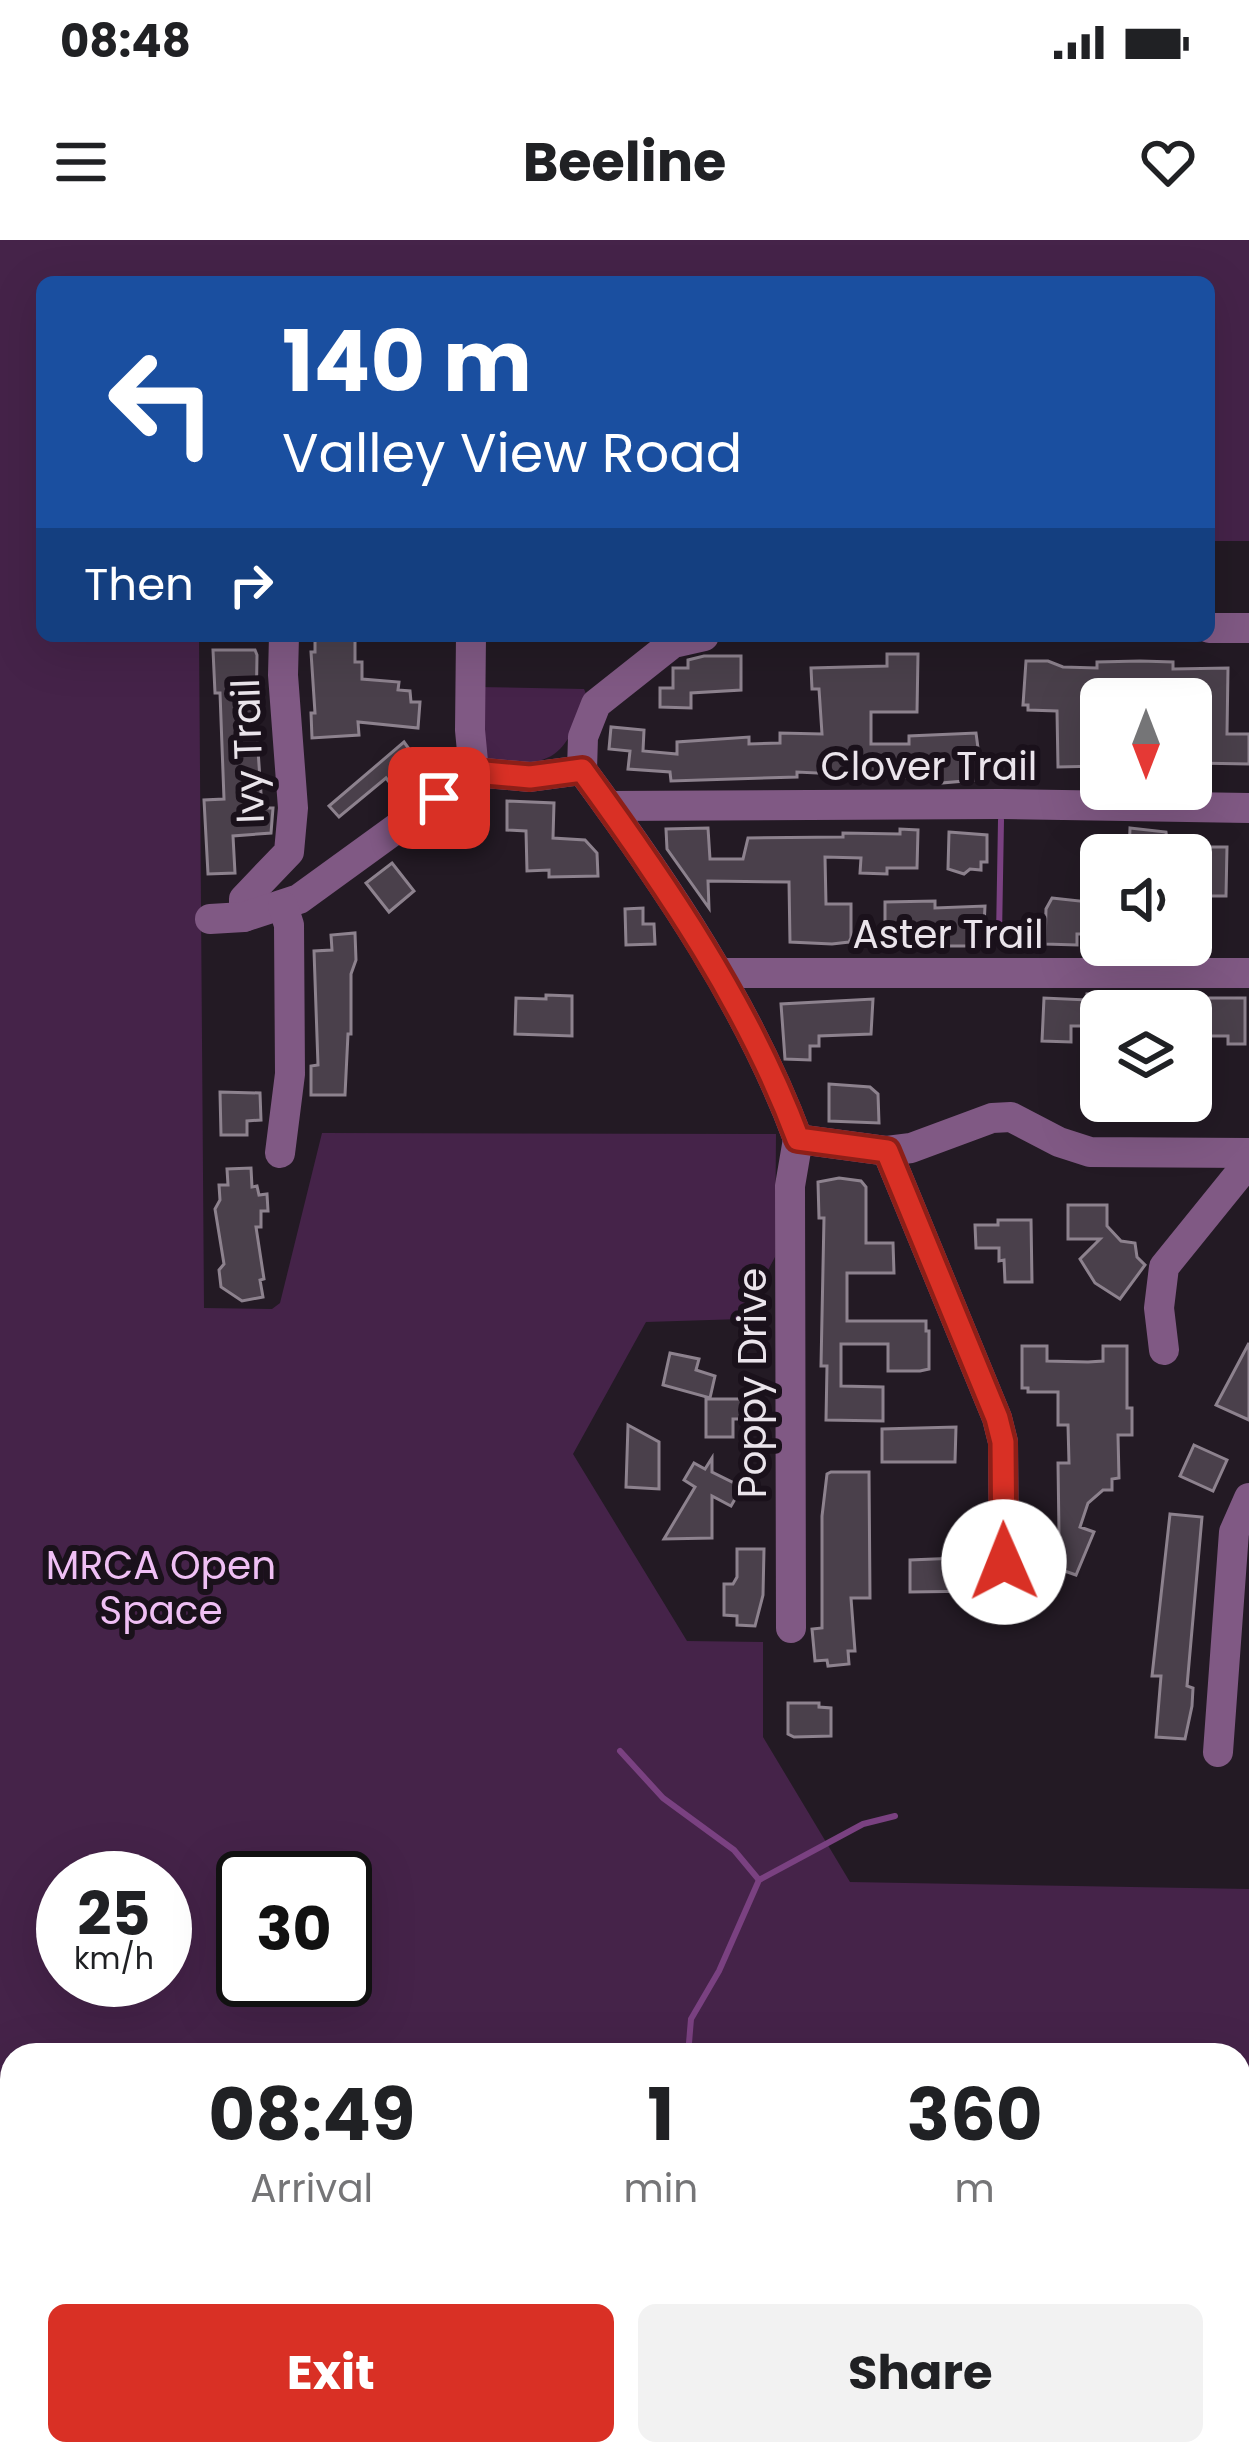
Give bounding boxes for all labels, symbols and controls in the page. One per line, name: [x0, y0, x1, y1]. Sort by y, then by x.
text: 08:48: [60, 10, 191, 73]
text: Beeline: [523, 124, 726, 200]
icon: menu: [48, 129, 114, 195]
icon: heart: [1135, 129, 1201, 195]
text: 140 m: [282, 303, 532, 420]
icon: left: [84, 324, 240, 480]
text: Valley View Road: [282, 415, 742, 491]
icon: right: [218, 552, 284, 618]
text: Then: [84, 553, 194, 616]
street label: Ivy Trail: [218, 678, 278, 824]
north arrow: [1080, 678, 1212, 810]
map controls: [1080, 678, 1212, 1122]
street label: Clover Trail: [821, 739, 1037, 794]
pin: [388, 747, 490, 849]
icon: arrive: [406, 765, 472, 831]
button: sound: [1080, 834, 1212, 966]
street label: Aster Trail: [852, 907, 1044, 962]
button: layers: [1080, 990, 1212, 1122]
street label: Poppy Drive: [725, 1268, 780, 1498]
position arrow: [941, 1499, 1067, 1625]
park label: MRCA Open Space: [46, 1538, 276, 1638]
speed limit sign: 30: [216, 1851, 372, 2007]
text: 25: [77, 1872, 151, 1956]
text: km/h: [74, 1937, 154, 1980]
text: 08:49: [208, 2064, 415, 2165]
text: 1: [647, 2064, 674, 2165]
text: 360: [906, 2064, 1043, 2165]
text: Arrival: [250, 2161, 373, 2216]
text: min: [623, 2161, 698, 2216]
text: m: [955, 2161, 995, 2216]
button: Exit: [48, 2304, 614, 2442]
button: Share: [638, 2304, 1203, 2442]

